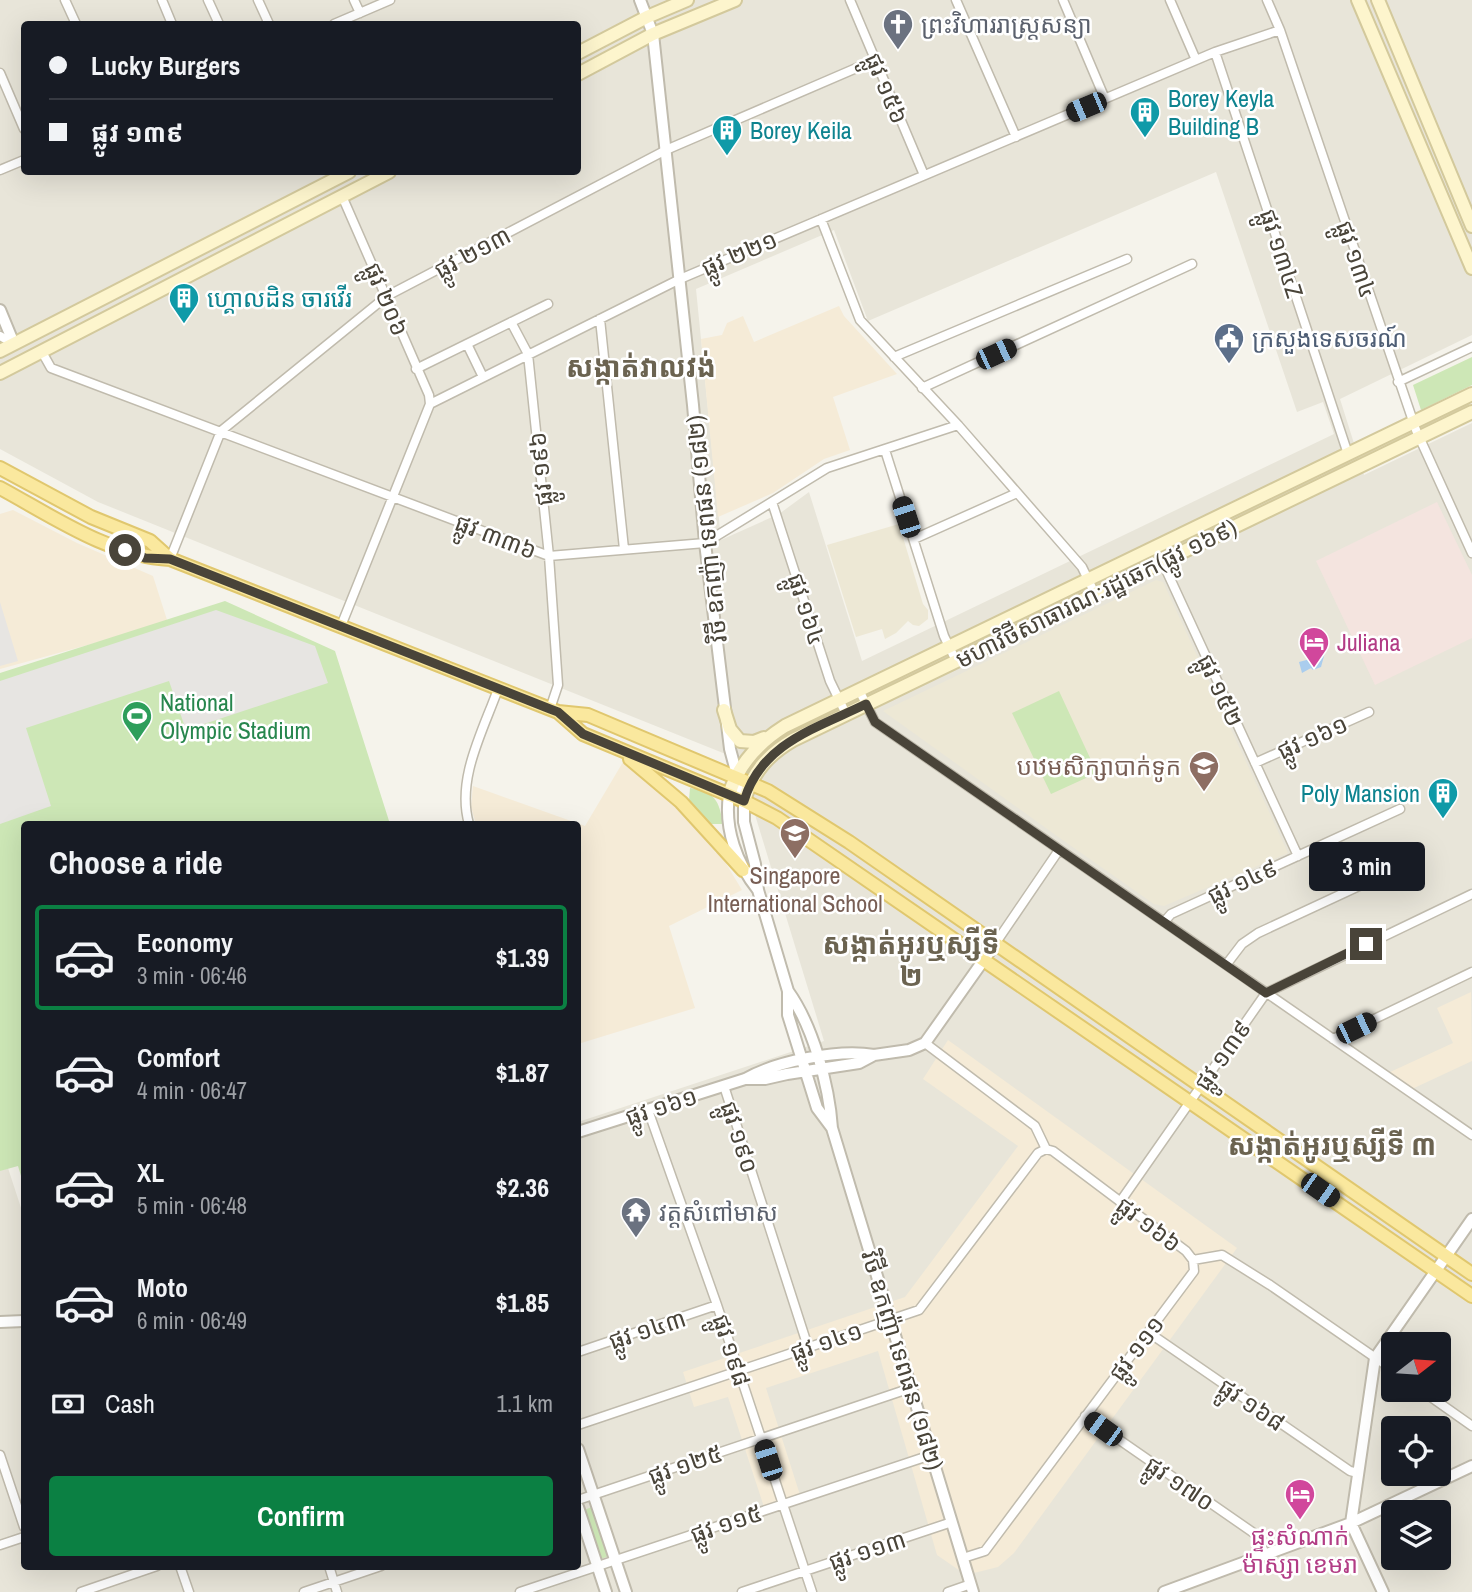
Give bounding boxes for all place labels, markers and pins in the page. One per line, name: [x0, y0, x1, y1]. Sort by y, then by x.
church icon: ព្រះវិហាររាស្ត្រសន្យា: [881, 7, 915, 51]
place label: ព្រះវិហាររាស្ត្រសន្យា: [921, 8, 1092, 40]
place label: Borey Keyla Building B: [1168, 82, 1274, 142]
building icon: Borey Keyla Building B: [1128, 95, 1162, 139]
building icon: Borey Keila: [710, 113, 744, 157]
place label: Borey Keila: [750, 114, 852, 146]
building icon: ហ្គោលដិន ចារវើរ: [167, 281, 201, 325]
place label: ហ្គោលដិន ចារវើរ: [207, 282, 352, 314]
public building icon: ក្រសួងទេសចរណ៍: [1212, 321, 1246, 365]
place label: ក្រសួងទេសចរណ៍: [1252, 322, 1407, 354]
hotel icon: Juliana: [1297, 625, 1331, 669]
place label: Juliana: [1337, 626, 1401, 658]
place label: National Olympic Stadium: [160, 686, 311, 746]
sports icon: National Olympic Stadium: [120, 699, 154, 743]
school or university icon: បឋមសិក្សាបាក់ទូក: [1187, 749, 1221, 793]
place label: បឋមសិក្សាបាក់ទូក: [1017, 750, 1181, 783]
building icon: Poly Mansion: [1426, 776, 1460, 820]
place label: Poly Mansion: [1301, 777, 1420, 809]
school or university icon: Singapore International School: [778, 816, 812, 860]
place label: Singapore International School: [707, 859, 883, 919]
temple icon: វត្តសំពៅមាស: [619, 1195, 653, 1239]
place label: វត្តសំពៅមាស: [659, 1196, 778, 1228]
hotel icon: ផ្ទះសំណាក់ ម៉ាស្សា ខេមរា: [1283, 1477, 1317, 1521]
place label: ផ្ទះសំណាក់ ម៉ាស្សា ខេមរា: [1242, 1520, 1358, 1580]

